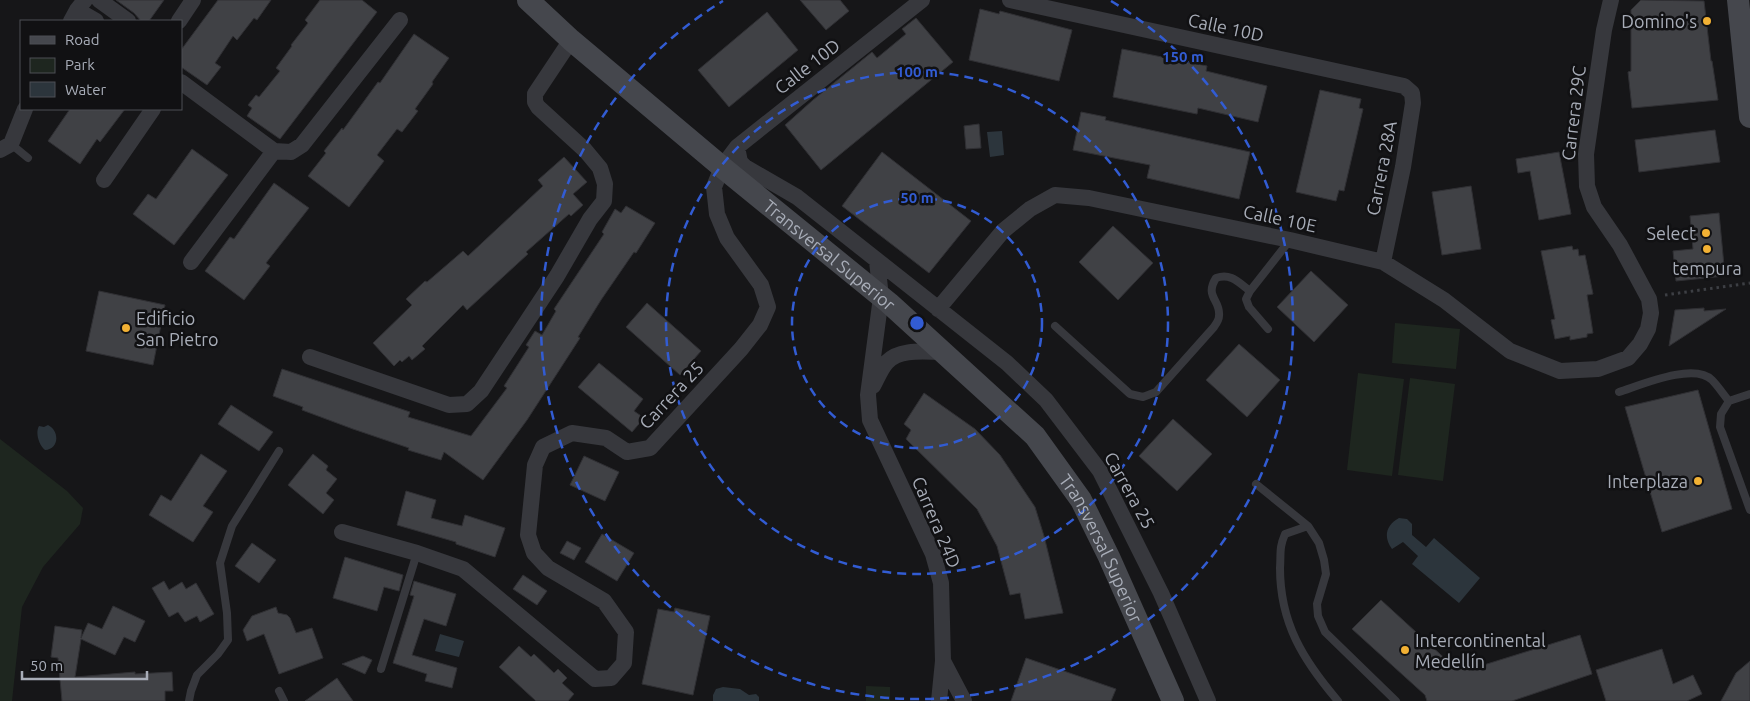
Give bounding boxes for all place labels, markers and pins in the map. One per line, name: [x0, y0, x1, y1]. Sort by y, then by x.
place label: Domino's: [1621, 11, 1697, 31]
marker: Domino's: [1701, 15, 1713, 27]
place label: Select: [1647, 223, 1696, 243]
marker: Select: [1700, 227, 1712, 239]
marker: tempura: [1701, 243, 1713, 255]
place label: tempura: [1672, 258, 1742, 278]
place label: Edificio San Pietro: [136, 308, 219, 349]
centre of rings: [908, 314, 926, 332]
marker: Edificio San Pietro: [120, 322, 132, 334]
place label: Interplaza: [1607, 471, 1688, 491]
marker: Interplaza: [1692, 475, 1704, 487]
place label: Intercontinental Medellín: [1415, 630, 1546, 671]
marker: Intercontinental Medellín: [1399, 644, 1411, 656]

